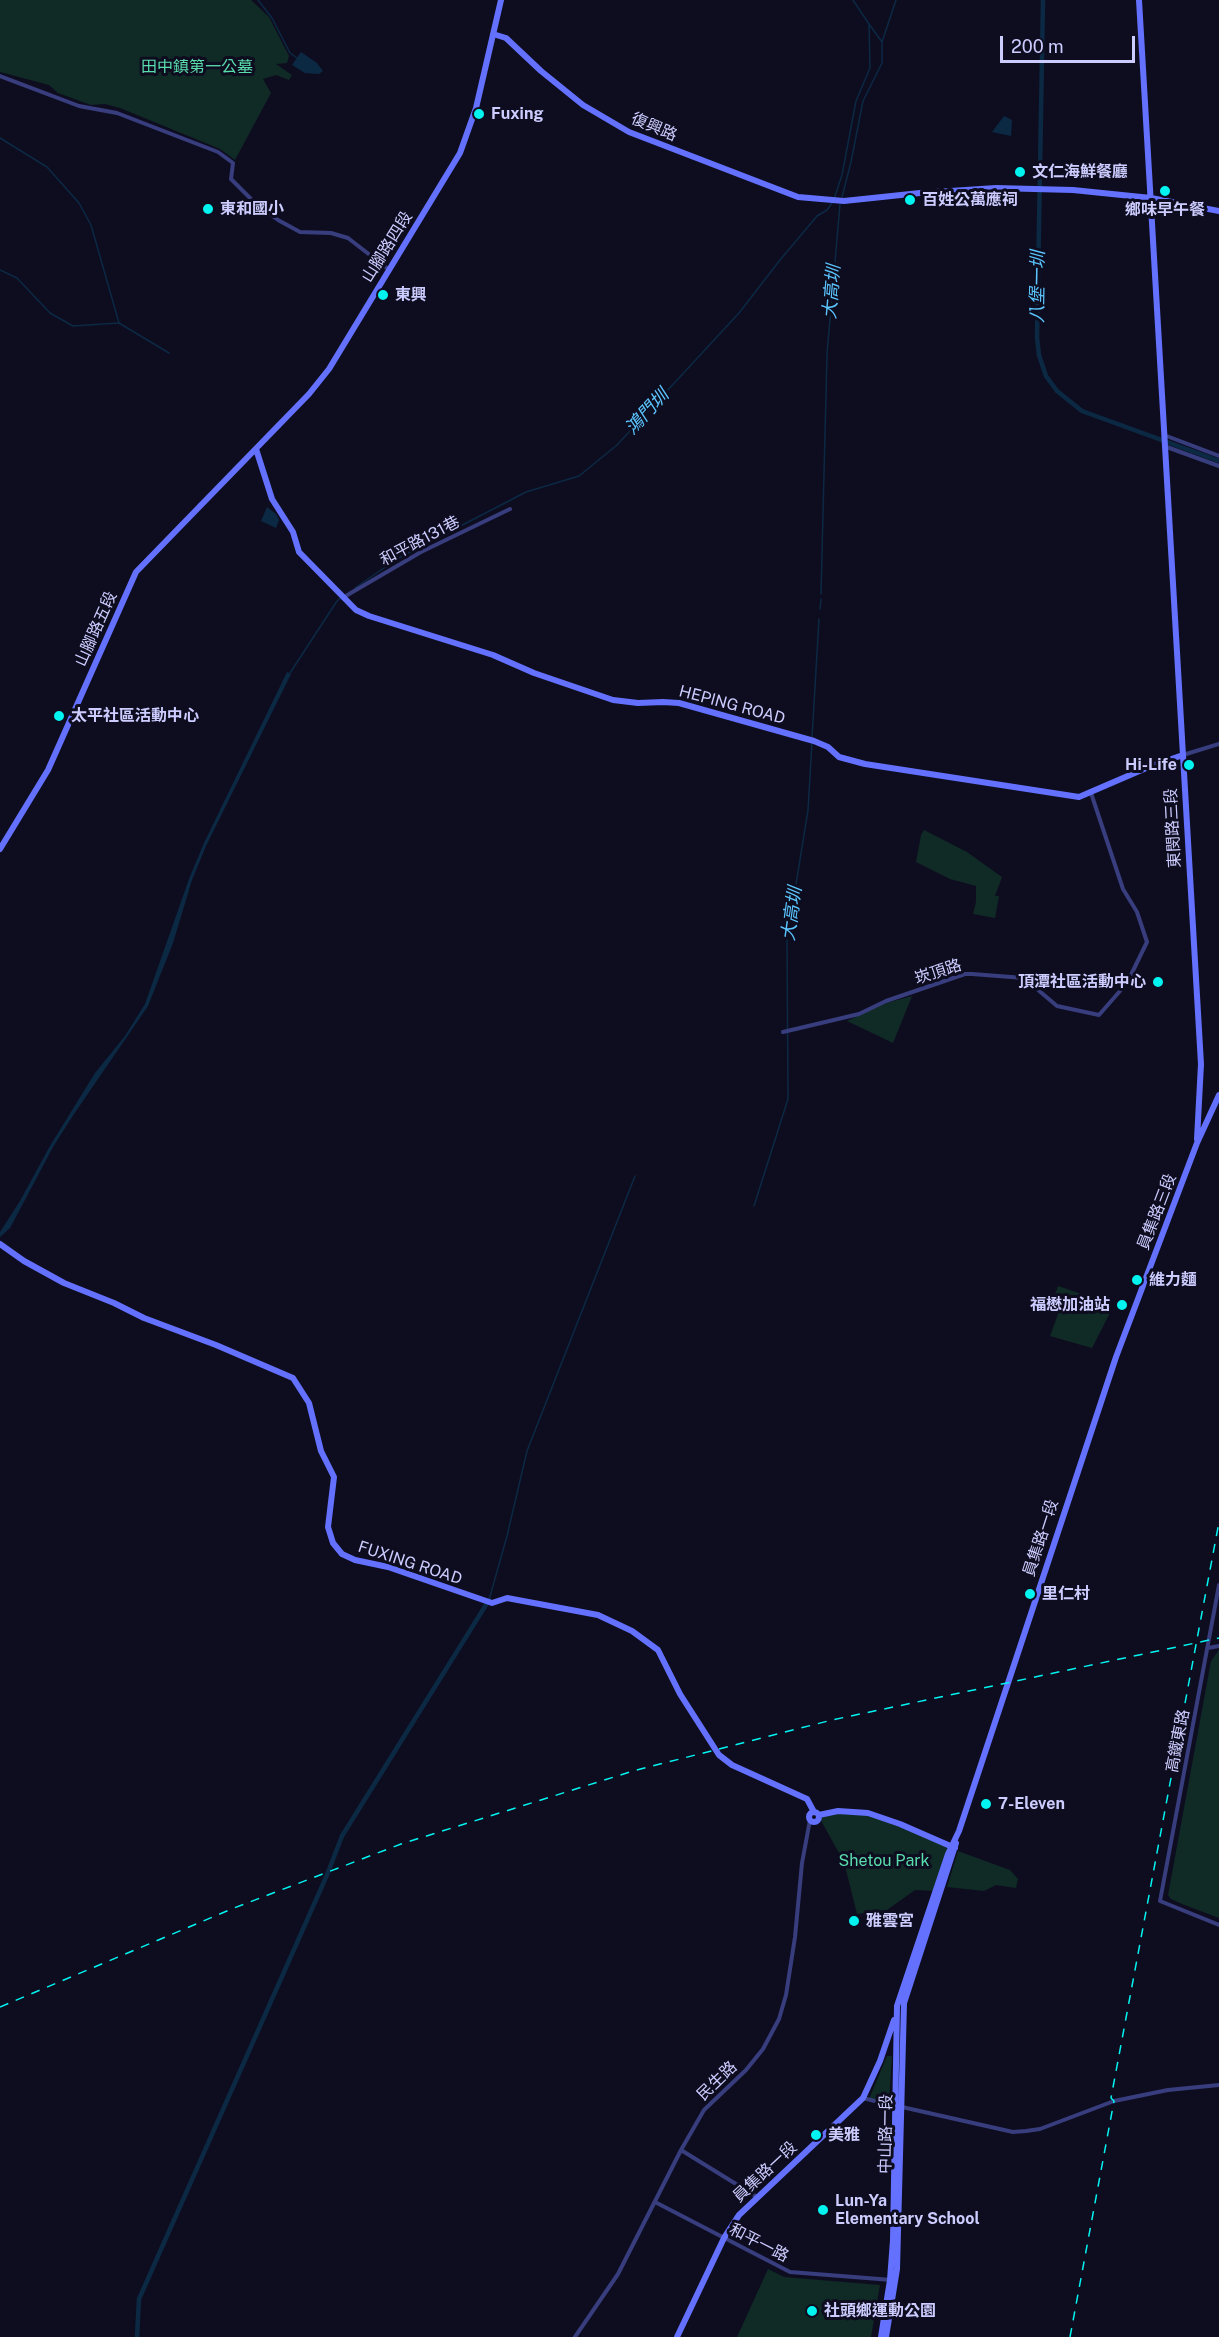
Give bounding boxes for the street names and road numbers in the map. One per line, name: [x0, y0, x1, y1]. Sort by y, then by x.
street label: 復興路: [628, 109, 680, 145]
street label: 山腳路四段: [358, 208, 416, 286]
street label: 和平路131巷: [377, 512, 463, 570]
street label: 山腳路五段: [71, 589, 121, 669]
street label: HEPING ROAD: [677, 682, 787, 728]
street label: 東閔路三段: [1161, 788, 1185, 868]
street label: 崁頂路: [912, 955, 964, 989]
street label: 員集路三段: [1134, 1171, 1180, 1253]
street label: 員集路一段: [1020, 1497, 1062, 1579]
street label: FUXING ROAD: [356, 1537, 464, 1589]
street label: 高鐵東路: [1162, 1708, 1194, 1774]
street label: 民生路: [693, 2057, 741, 2105]
street label: 中山路一段: [876, 2094, 896, 2174]
street label: 員集路一段: [729, 2138, 801, 2206]
street label: 和平一路: [726, 2220, 792, 2266]

